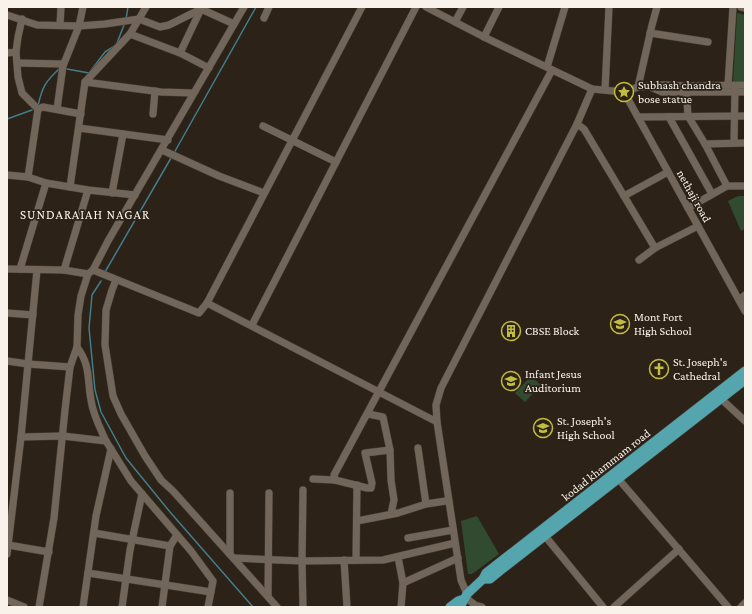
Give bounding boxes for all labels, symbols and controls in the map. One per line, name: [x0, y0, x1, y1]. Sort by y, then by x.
place label: Subhash chandra bose statue: [638, 78, 721, 106]
place icon: Subhash chandra bose statue: [613, 81, 635, 103]
street label: nethaji road: [674, 167, 714, 225]
district label: SUNDARAIAH NAGAR: [20, 207, 150, 222]
place label: Mont Fort High School: [634, 310, 692, 338]
school or university icon: Mont Fort High School: [609, 313, 631, 335]
building icon: CBSE Block: [500, 320, 522, 342]
place label: CBSE Block: [525, 324, 580, 338]
place label: St. Joseph's Cathedral: [673, 355, 728, 383]
church icon: St. Joseph's Cathedral: [648, 358, 670, 380]
place label: Infant Jesus Auditorium: [525, 367, 582, 395]
school or university icon: Infant Jesus Auditorium: [500, 370, 522, 392]
place label: St. Joseph's High School: [557, 414, 615, 442]
school or university icon: St. Joseph's High School: [532, 417, 554, 439]
street label: kodad khammam road: [559, 426, 654, 504]

